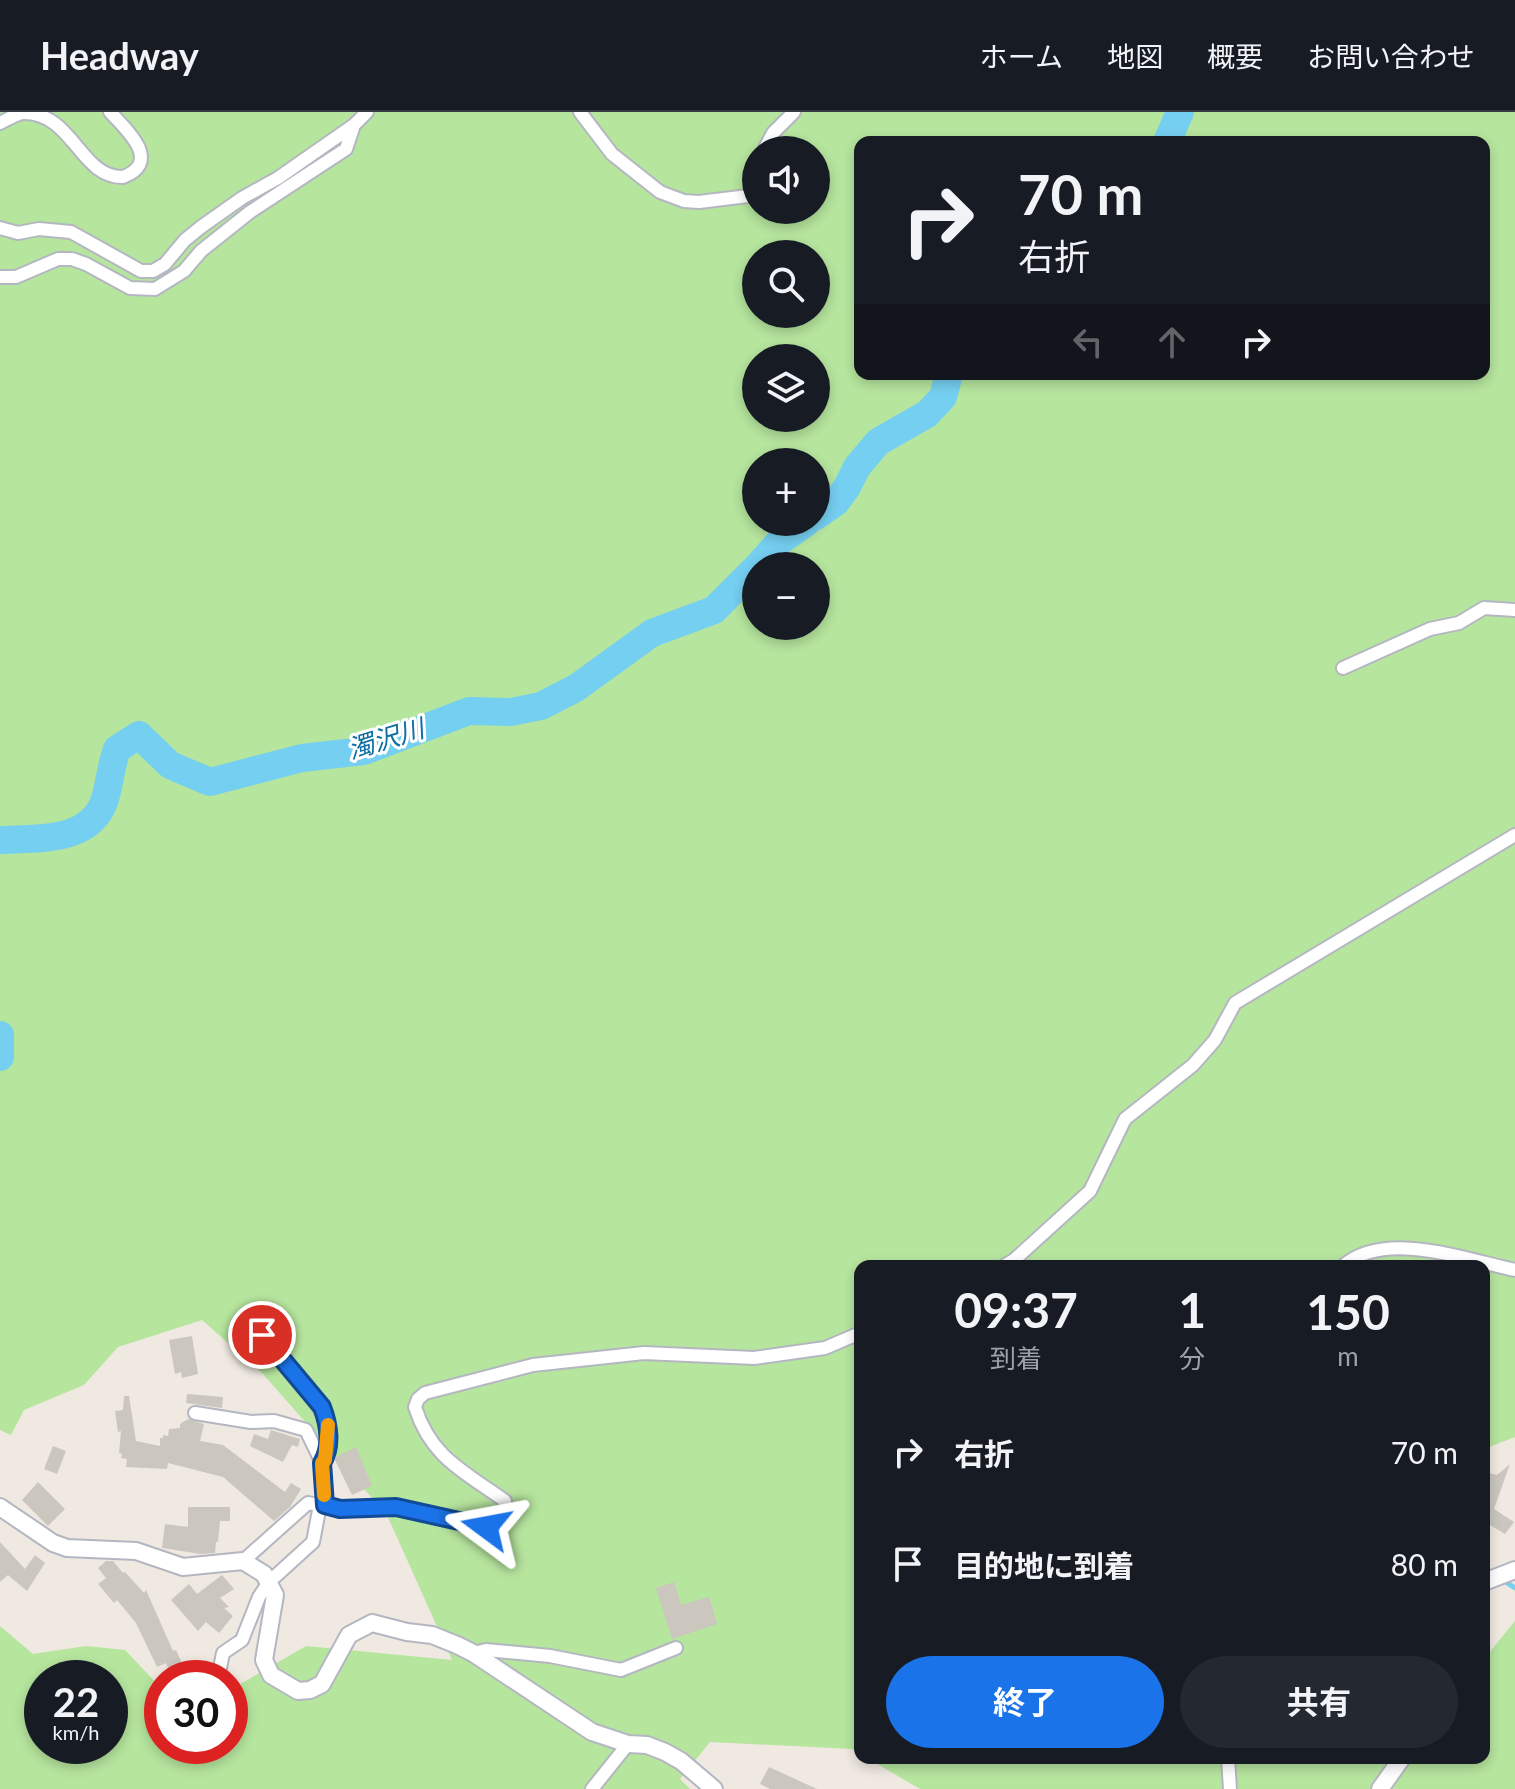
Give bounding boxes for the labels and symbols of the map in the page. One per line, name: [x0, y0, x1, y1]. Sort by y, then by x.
water label: 濁沢川: [344, 710, 431, 765]
pin: [228, 1301, 296, 1369]
position arrow: [444, 1485, 528, 1569]
speed limit sign: 30: [144, 1660, 248, 1764]

